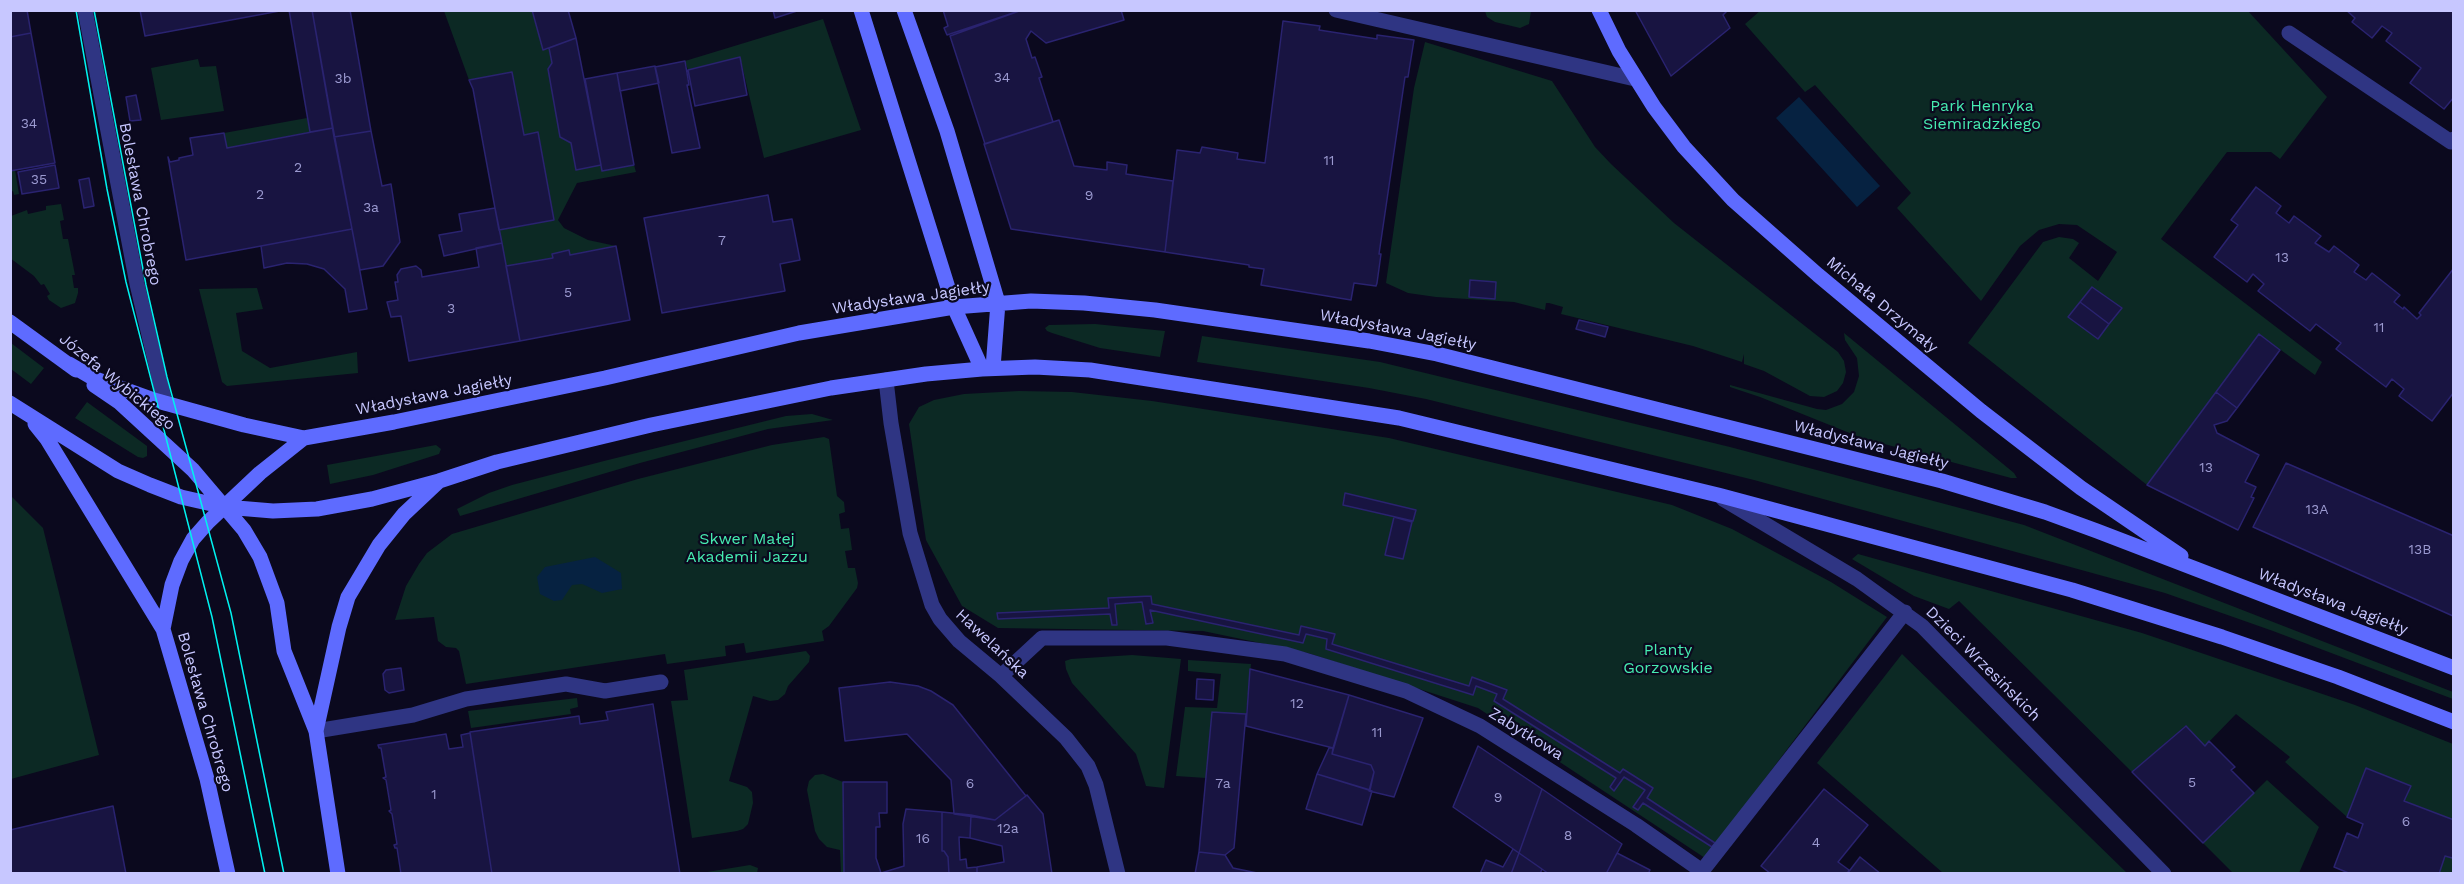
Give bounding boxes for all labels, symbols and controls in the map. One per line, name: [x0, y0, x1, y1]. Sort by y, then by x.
house number: 34: [994, 70, 1010, 86]
house number: 3b: [335, 71, 351, 87]
park label: Park Henryka Siemiradzkiego: [1923, 96, 2041, 134]
house number: 34: [21, 116, 37, 132]
street label: Bolesława Chrobrego: [115, 121, 165, 287]
house number: 11: [1324, 153, 1334, 169]
house number: 2: [294, 160, 302, 176]
house number: 35: [31, 172, 47, 188]
house number: 2: [256, 187, 264, 203]
house number: 9: [1085, 188, 1093, 204]
house number: 3a: [363, 200, 379, 216]
house number: 7: [718, 233, 726, 249]
house number: 13: [2275, 250, 2289, 266]
street label: Michała Drzymały: [1822, 253, 1942, 357]
street label: Władysława Jagiełły: [831, 277, 991, 319]
house number: 5: [564, 285, 572, 301]
house number: 3: [447, 301, 455, 317]
street label: Władysława Jagiełły: [1318, 305, 1478, 355]
house number: 11: [2374, 320, 2384, 336]
street label: Józefa Wybickiego: [55, 329, 179, 435]
street label: Władysława Jagiełły: [354, 370, 514, 420]
street label: Władysława Jagiełły: [1792, 416, 1950, 474]
house number: 13: [2199, 460, 2213, 476]
house number: 13A: [2306, 502, 2328, 518]
park label: Skwer Małej Akademii Jazzu: [686, 529, 808, 567]
house number: 13B: [2409, 542, 2431, 558]
street label: Władysława Jagiełły: [2255, 565, 2411, 639]
street label: Dzieci Wrzesińskich: [1922, 603, 2044, 725]
street label: Hawelańska: [951, 605, 1033, 683]
street label: Bolesława Chrobrego: [173, 630, 237, 794]
park label: Planty Gorzowskie: [1623, 640, 1713, 678]
house number: 12: [1290, 696, 1304, 712]
street label: Zabytkowa: [1485, 704, 1567, 764]
house number: 11: [1372, 725, 1382, 741]
house number: 5: [2188, 775, 2196, 791]
house number: 6: [966, 776, 974, 792]
house number: 7a: [1215, 776, 1231, 792]
house number: 1: [431, 787, 437, 803]
house number: 9: [1494, 790, 1502, 806]
house number: 6: [2402, 814, 2410, 830]
house number: 12a: [997, 821, 1019, 837]
house number: 8: [1564, 828, 1572, 844]
house number: 16: [916, 831, 930, 847]
house number: 4: [1812, 835, 1820, 851]

